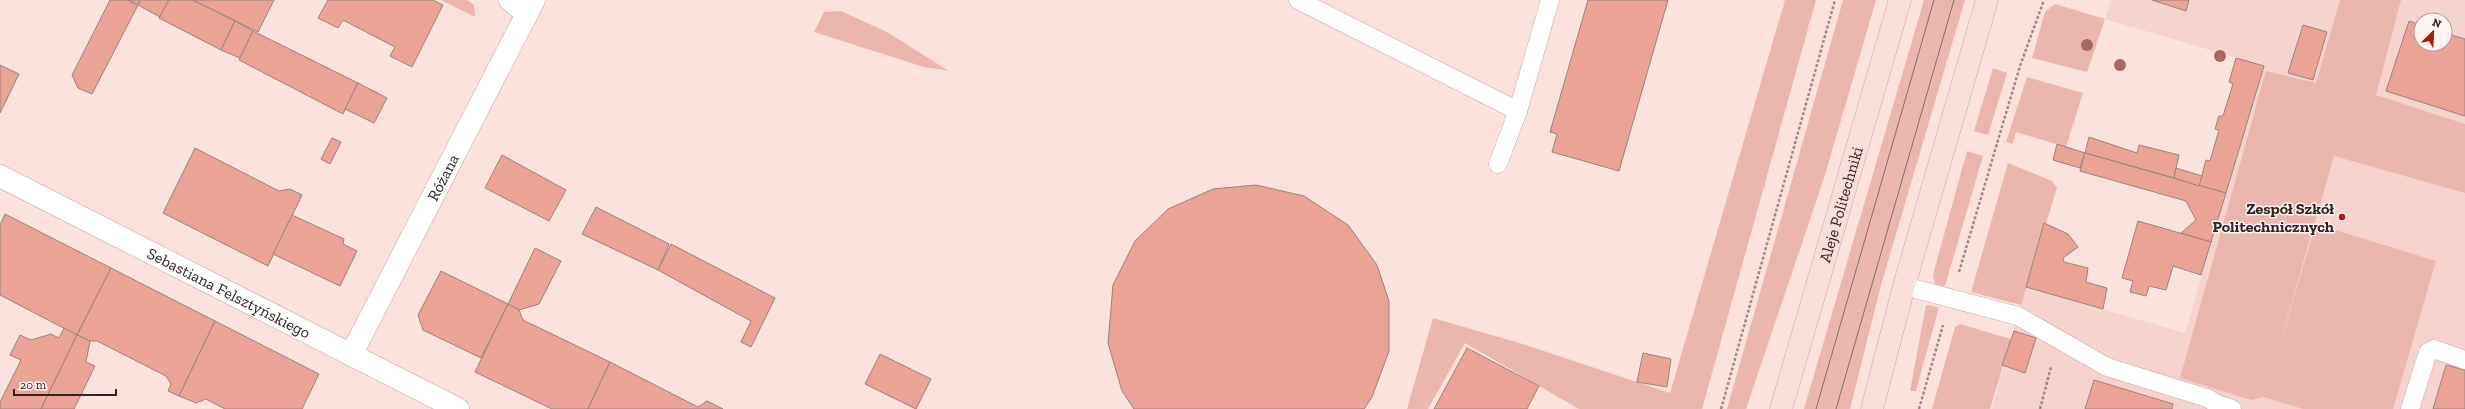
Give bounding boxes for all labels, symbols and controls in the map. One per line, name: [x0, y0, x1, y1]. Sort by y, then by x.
north arrow: [2413, 12, 2453, 52]
text: N: [2430, 16, 2444, 31]
street label: Aleje Politechniki: [1815, 144, 1866, 265]
street label: Różana: [423, 150, 463, 204]
place label: Zespół Szkół Politechnicznych: [2212, 199, 2335, 236]
marker: Zespół Szkół Politechnicznych: [2337, 212, 2347, 222]
street label: Sebastiana Felsztyńskiego: [144, 243, 314, 342]
scale bar: [14, 371, 116, 397]
text: 20 m: [20, 378, 47, 392]

